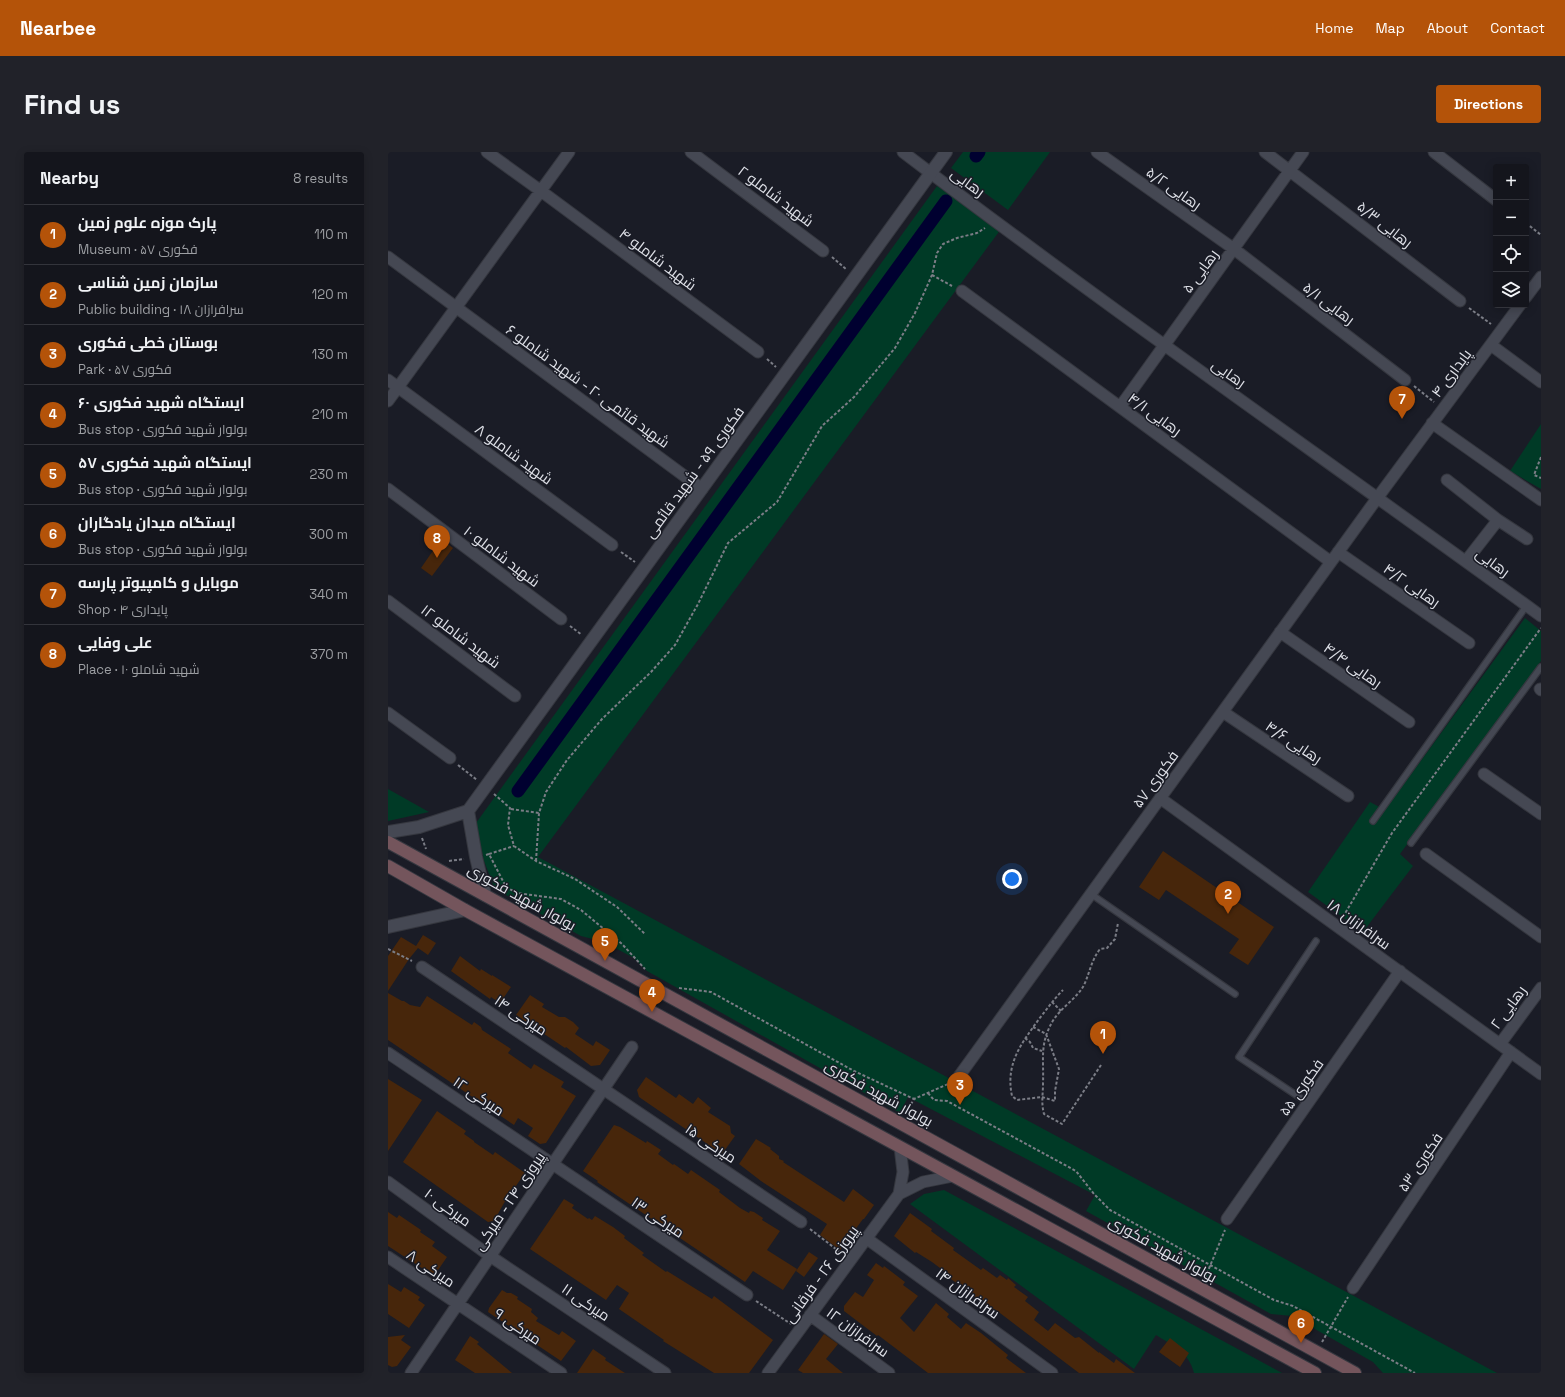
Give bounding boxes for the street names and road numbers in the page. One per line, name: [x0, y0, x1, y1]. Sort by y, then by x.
street label: شهید شاملو ۲: [734, 161, 818, 231]
street label: رهایی ۵/۲: [1142, 162, 1205, 215]
street label: رهایی: [947, 163, 989, 202]
street label: رهایی ۵/۳: [1353, 196, 1417, 252]
street label: شهید شاملو ۴: [615, 224, 701, 295]
street label: رهایی ۵: [1178, 245, 1223, 297]
street label: رهایی ۵/۱: [1299, 277, 1359, 329]
street label: شهید قائمی ۲۰ - شهید شاملو ۶: [502, 320, 674, 453]
street label: پایداری ۴: [1427, 345, 1476, 402]
street label: رهایی: [1208, 354, 1250, 392]
street label: رهایی ۴/۱: [1124, 388, 1185, 441]
street label: فکوری ۵۹ - شهید قائمی: [640, 402, 749, 542]
street label: شهید شاملو ۸: [471, 419, 557, 489]
street label: شهید شاملو ۱۰: [460, 521, 544, 592]
street label: رهایی: [1472, 543, 1514, 582]
street label: رهایی ۴/۲: [1379, 559, 1444, 612]
street label: شهید شاملو ۱۲: [417, 600, 505, 673]
street label: رهایی ۴/۴: [1320, 638, 1386, 693]
street label: رهایی ۴/۶: [1262, 716, 1326, 769]
street label: فکوری ۵۷: [1128, 747, 1183, 812]
street label: بولوار شهید فکوری: [464, 859, 579, 935]
street label: سرافرازان ۱۸: [1323, 895, 1395, 954]
street label: رهایی ۲: [1486, 981, 1531, 1033]
street label: میرکی ۱۴: [490, 990, 551, 1040]
street label: بولوار شهید فکوری: [821, 1055, 936, 1131]
street label: فکوری ۵۵: [1274, 1055, 1328, 1120]
street label: میرکی ۱۲: [449, 1072, 508, 1121]
street label: میرکی ۱۵: [681, 1119, 740, 1168]
street label: فکوری ۵۳: [1393, 1129, 1448, 1196]
street label: پیروزی ۲۴ - میرکی: [469, 1148, 550, 1255]
street label: میرکی ۱۰: [420, 1184, 475, 1231]
street label: میرکی ۱۳: [627, 1192, 688, 1242]
street label: بولوار شهید فکوری: [1105, 1211, 1220, 1287]
street label: پیروزی ۲۶ - فرقانی: [779, 1222, 863, 1327]
street label: میرکی ۸: [403, 1245, 459, 1292]
street label: سرافرازان ۱۴: [932, 1263, 1004, 1323]
street label: میرکی ۱۱: [558, 1279, 614, 1326]
street label: میرکی ۹: [490, 1303, 545, 1349]
street label: سرافرازان ۱۲: [822, 1303, 893, 1362]

